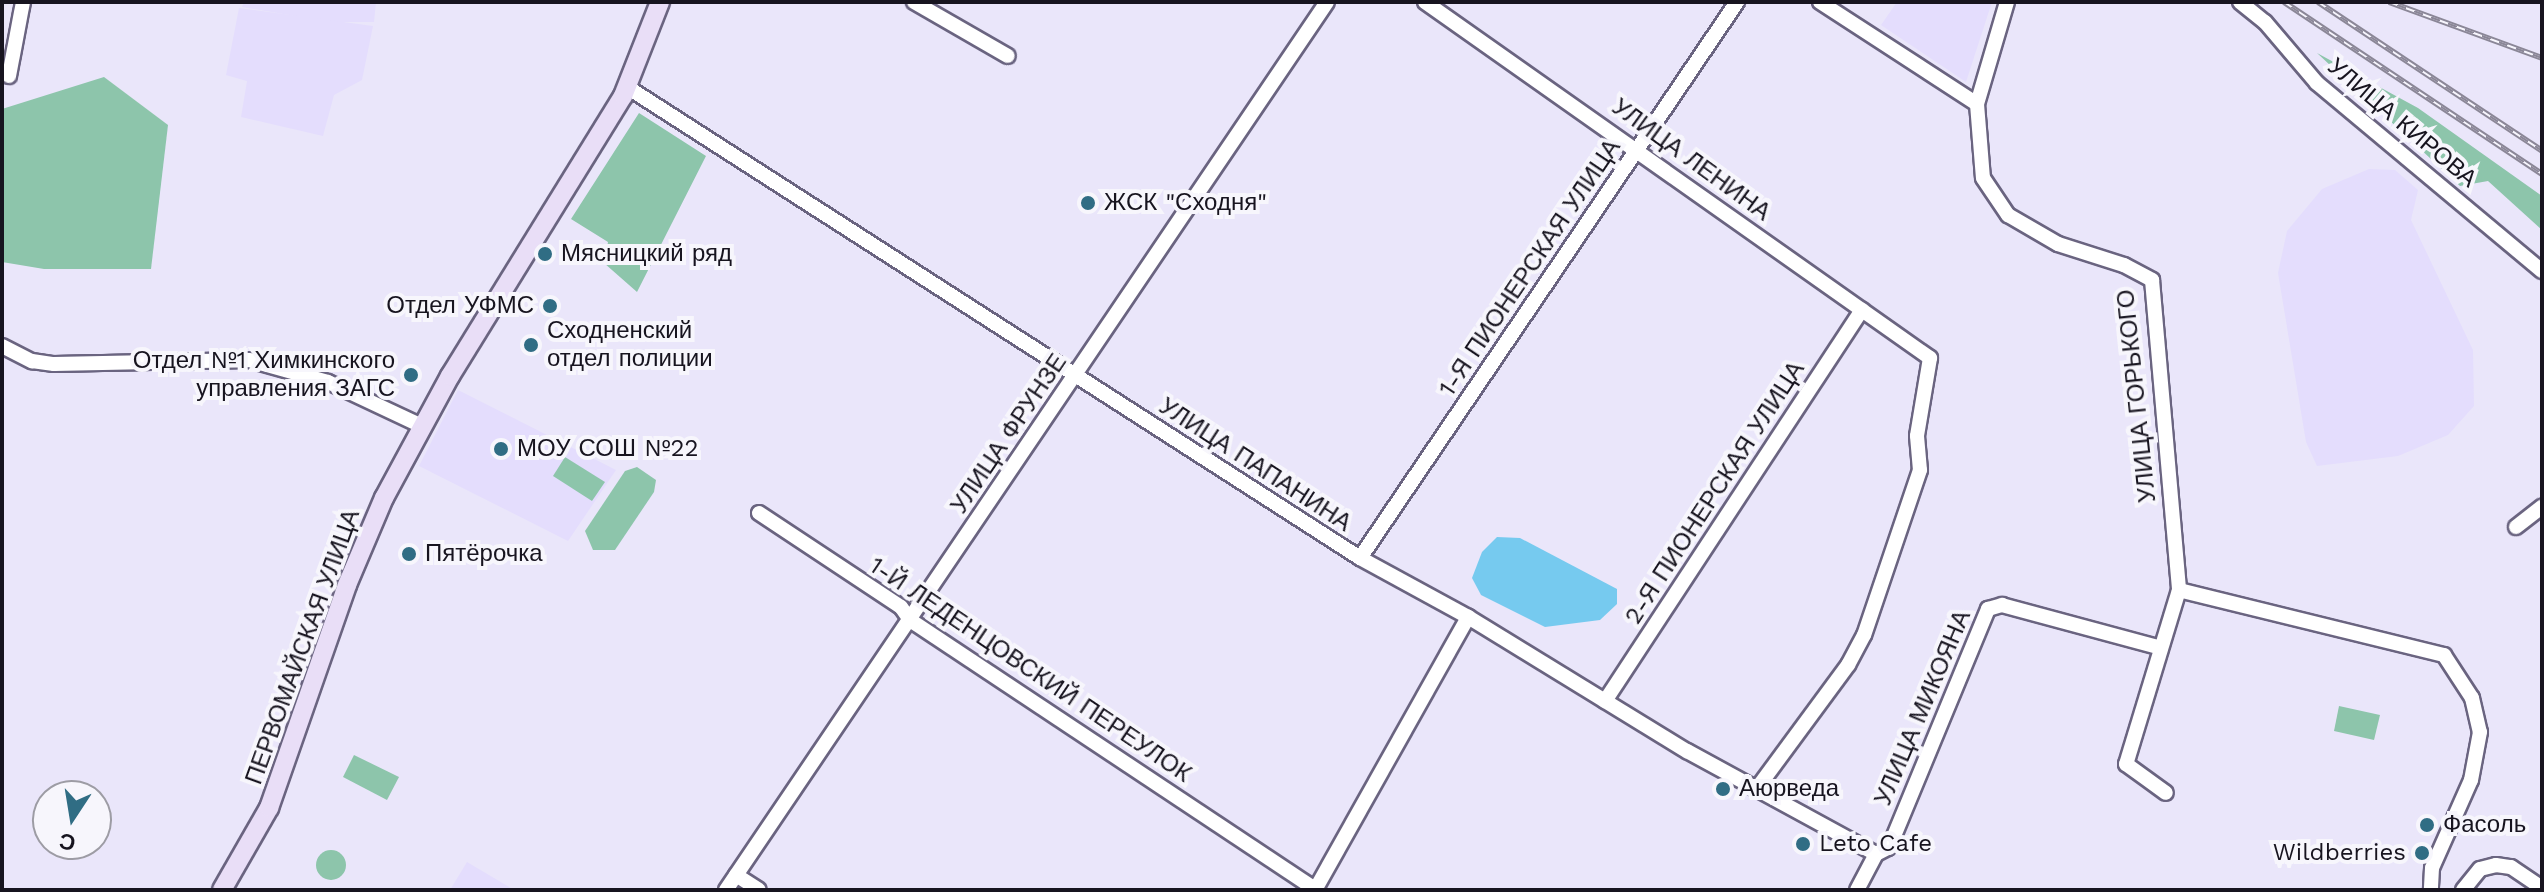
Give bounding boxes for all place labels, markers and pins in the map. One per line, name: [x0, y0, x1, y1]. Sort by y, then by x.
place label: ЖСК "Сходня": [1104, 189, 1267, 217]
marker: ЖСК "Сходня": [1079, 194, 1097, 212]
place label: Мясницкий ряд: [561, 240, 732, 268]
marker: Мясницкий ряд: [536, 245, 554, 263]
place label: Отдел УФМС: [386, 292, 534, 320]
marker: Отдел УФМС: [541, 297, 559, 315]
place label: Сходненский отдел полиции: [547, 317, 713, 373]
marker: Сходненский отдел полиции: [522, 336, 540, 354]
place label: Отдел №1 Химкинского управления ЗАГС: [133, 347, 395, 403]
marker: Отдел №1 Химкинского управления ЗАГС: [402, 366, 420, 384]
place label: МОУ СОШ №22: [517, 435, 698, 463]
marker: МОУ СОШ №22: [492, 440, 510, 458]
place label: Пятёрочка: [425, 540, 543, 568]
marker: Пятёрочка: [400, 545, 418, 563]
place label: Аюрведа: [1739, 775, 1839, 803]
marker: Аюрведа: [1714, 780, 1732, 798]
place label: Фасоль: [2443, 811, 2526, 839]
marker: Фасоль: [2418, 816, 2436, 834]
place label: Leto Cafe: [1819, 830, 1932, 858]
marker: Leto Cafe: [1794, 835, 1812, 853]
place label: Wildberries: [2273, 839, 2406, 867]
marker: Wildberries: [2413, 844, 2431, 862]

